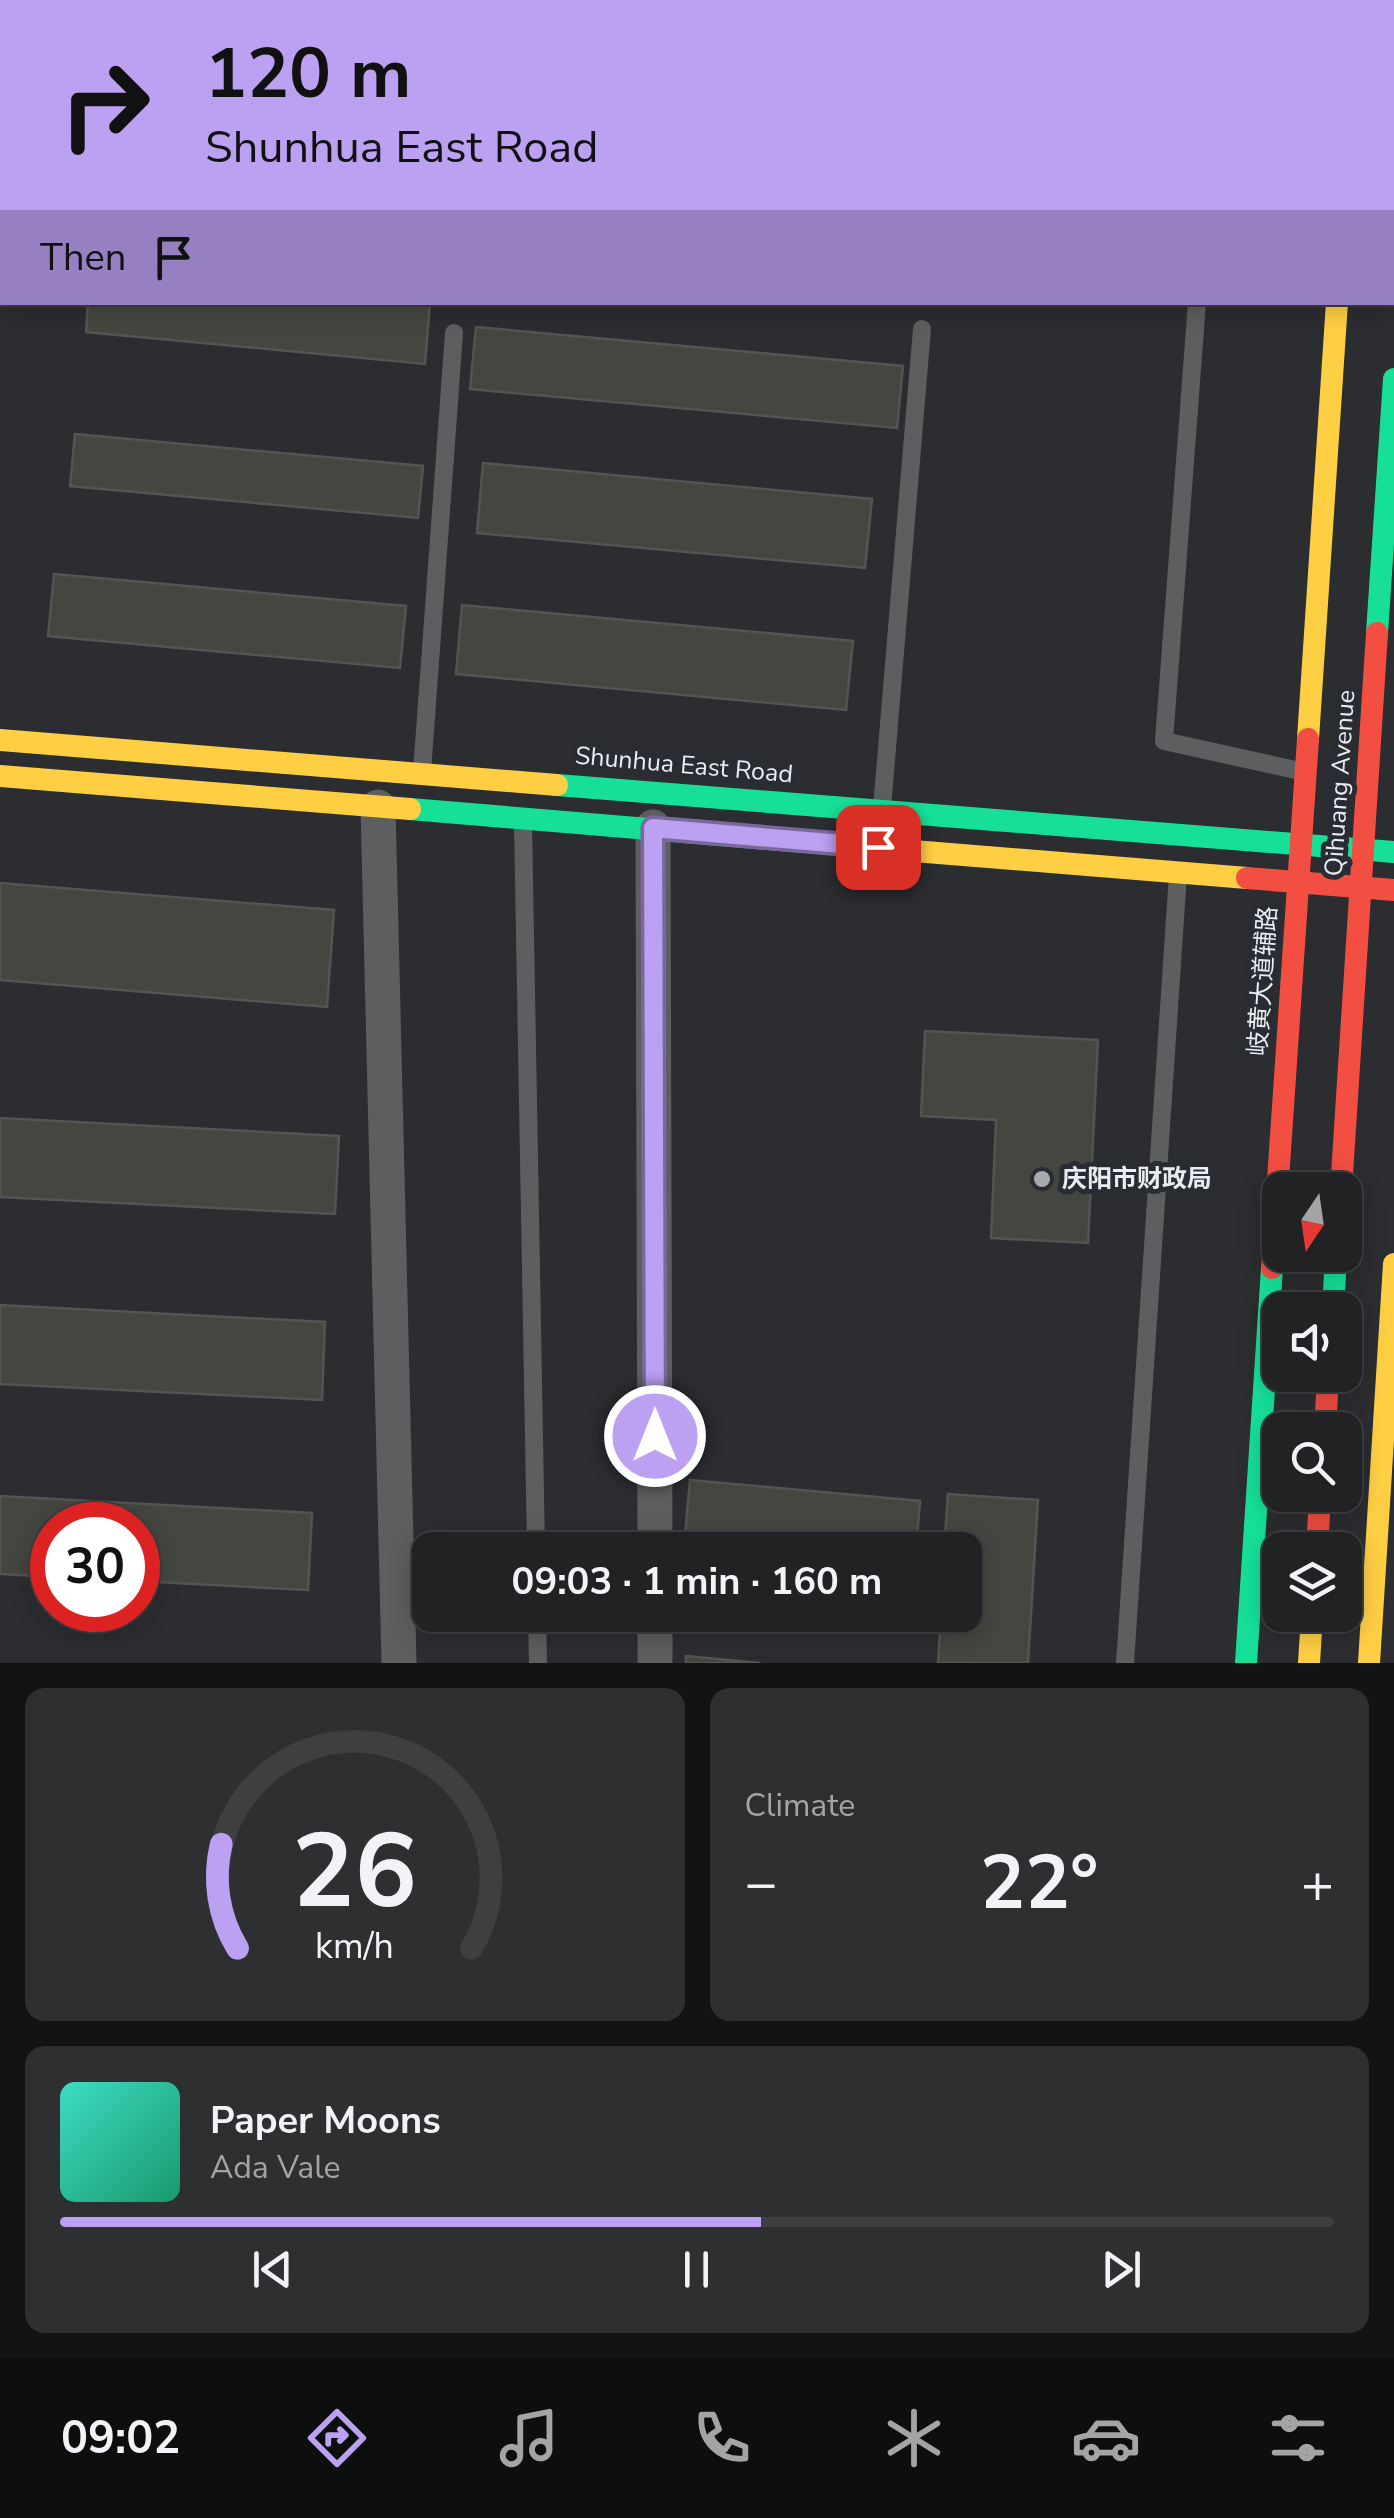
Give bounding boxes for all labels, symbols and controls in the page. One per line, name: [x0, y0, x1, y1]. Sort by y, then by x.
text: 120 m: [205, 26, 411, 122]
icon: right: [40, 40, 170, 170]
text: Shunhua East Road: [205, 117, 598, 178]
icon: arrive: [146, 230, 201, 285]
text: Then: [40, 232, 126, 283]
street label: Qihuang Avenue: [1317, 689, 1363, 877]
street label: Shunhua East Road: [574, 739, 794, 791]
pin: [836, 805, 921, 890]
icon: arrive: [851, 820, 906, 875]
street label: 岐黄大道辅路: [1241, 905, 1285, 1057]
place label: 庆阳市财政局: [1062, 1162, 1212, 1196]
marker: 庆阳市财政局: [1031, 1168, 1053, 1190]
north arrow: [1262, 1172, 1362, 1272]
map controls: [1262, 1172, 1362, 1632]
button: sound: [1262, 1292, 1362, 1392]
position arrow: [603, 1384, 707, 1488]
button: search: [1262, 1412, 1362, 1512]
speed limit sign: 30: [30, 1502, 160, 1632]
button: layers: [1262, 1532, 1362, 1632]
text: 09:03 · 1 min · 160 m: [512, 1556, 882, 1607]
text: Climate: [745, 1784, 855, 1827]
text: 26: [292, 1801, 417, 1943]
text: 22°: [980, 1832, 1098, 1934]
text: −: [745, 1846, 778, 1921]
text: +: [1301, 1846, 1334, 1921]
text: km/h: [315, 1922, 394, 1971]
text: Paper Moons: [210, 2095, 441, 2146]
text: Ada Vale: [210, 2146, 341, 2189]
icon: previous: [245, 2242, 300, 2297]
icon: pause: [669, 2242, 724, 2297]
icon: next: [1094, 2242, 1149, 2297]
icon: directions: [302, 2403, 372, 2473]
icon: music: [494, 2403, 564, 2473]
icon: phone: [687, 2403, 757, 2473]
icon: climate: [879, 2403, 949, 2473]
icon: car: [1071, 2403, 1141, 2473]
icon: filters: [1263, 2403, 1333, 2473]
text: 09:02: [61, 2408, 180, 2469]

